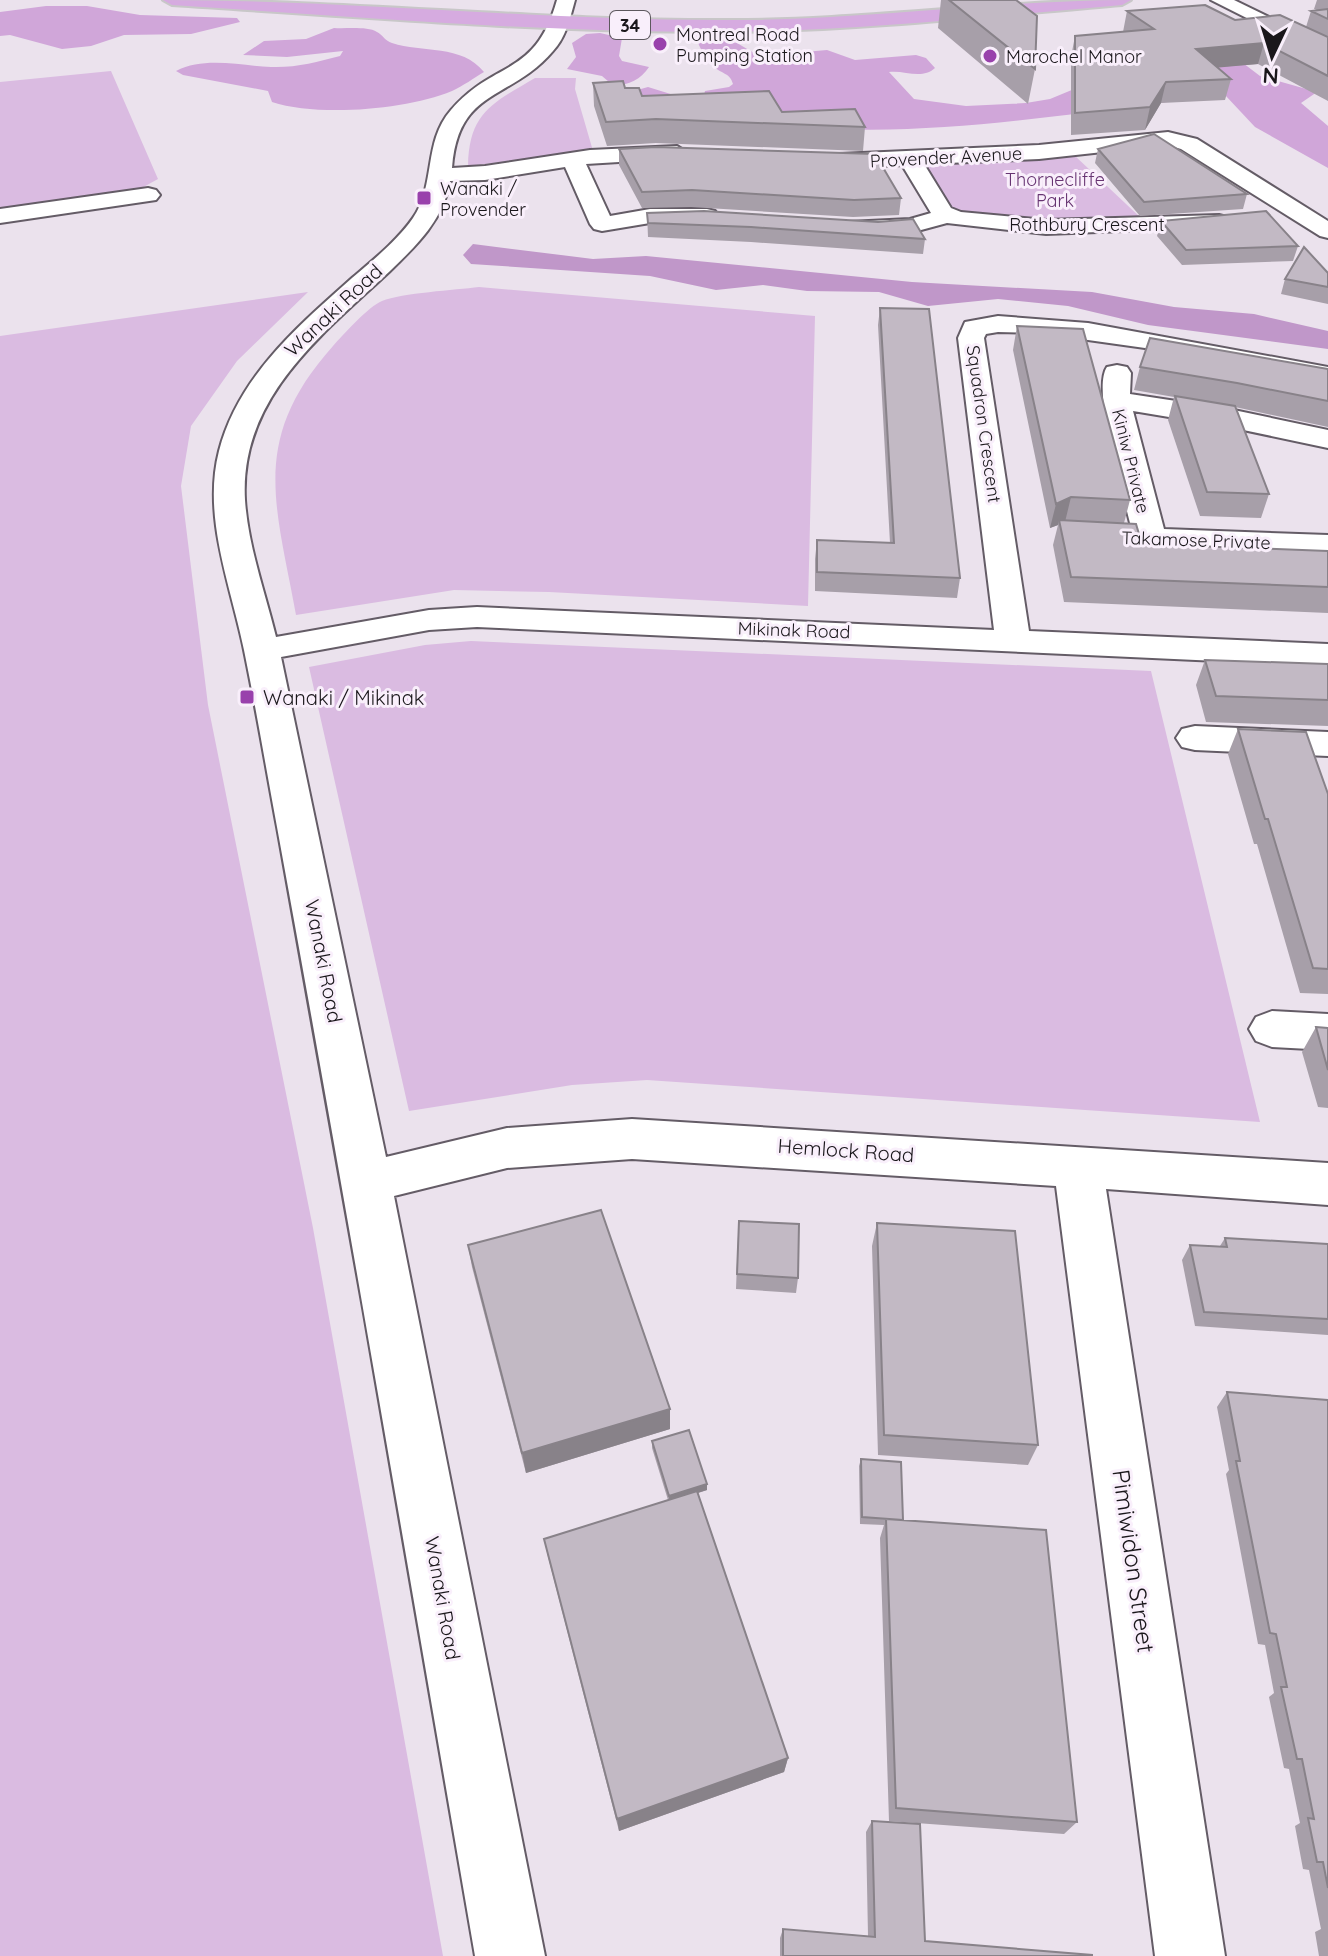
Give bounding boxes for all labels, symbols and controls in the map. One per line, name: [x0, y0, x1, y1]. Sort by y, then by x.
road number: 34: [610, 11, 650, 39]
north arrow: [1232, 16, 1312, 96]
place label: Montreal Road Pumping Station: [676, 23, 813, 67]
marker: Montreal Road Pumping Station: [651, 35, 669, 53]
place label: Marochel Manor: [1006, 45, 1142, 68]
marker: Marochel Manor: [981, 47, 999, 65]
text: N: [1262, 61, 1280, 90]
street label: Provender Avenue: [869, 142, 1023, 172]
park label: Thornecliffe Park: [1005, 168, 1105, 212]
place label: Wanaki / Provender: [440, 177, 526, 221]
marker: Wanaki / Provender: [415, 189, 433, 207]
street label: Rothbury Crescent: [1009, 213, 1165, 236]
street label: Wanaki Road: [279, 258, 387, 362]
street label: Squadron Crescent: [962, 344, 1006, 504]
street label: Kiniw Private: [1107, 406, 1155, 516]
street label: Takamose Private: [1121, 526, 1271, 554]
street label: Mikinak Road: [737, 617, 851, 643]
place label: Wanaki / Mikinak: [263, 685, 424, 710]
marker: Wanaki / Mikinak: [238, 688, 256, 706]
street label: Wanaki Road: [300, 897, 348, 1025]
street label: Hemlock Road: [777, 1133, 915, 1167]
street label: Pimiwidon Street: [1106, 1467, 1162, 1655]
street label: Wanaki Road: [420, 1534, 466, 1662]

